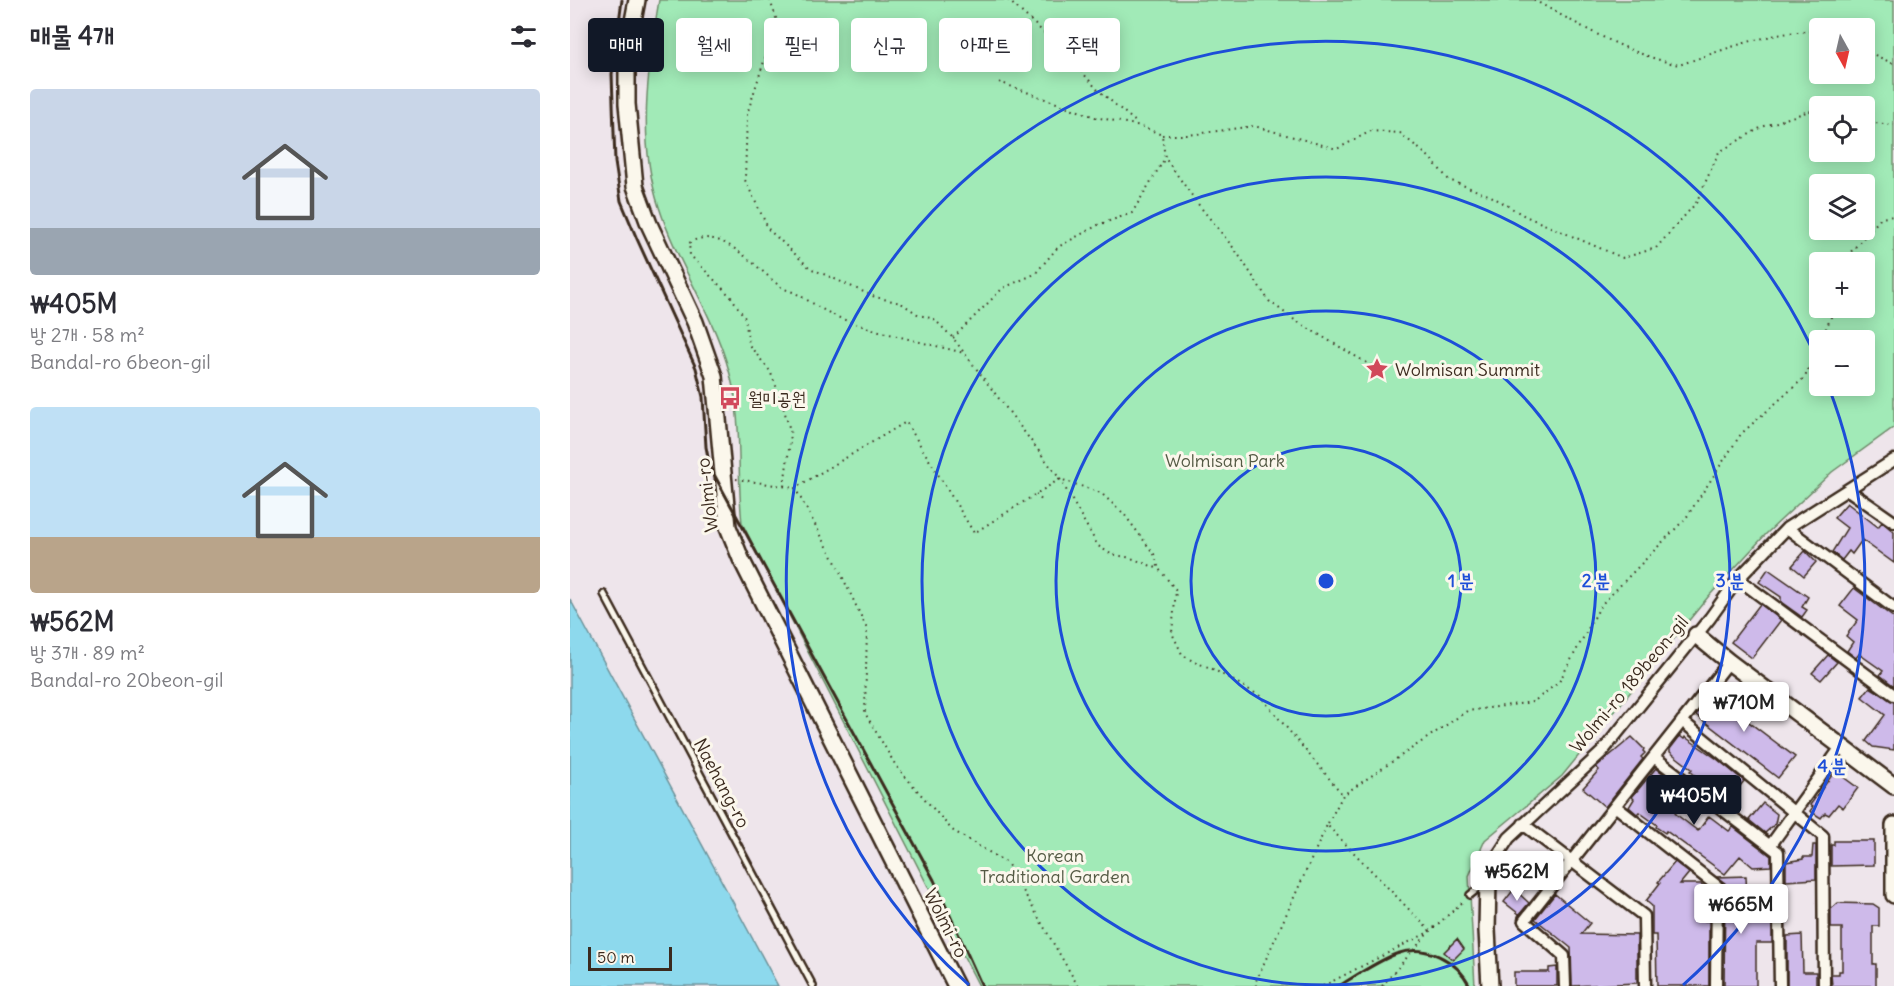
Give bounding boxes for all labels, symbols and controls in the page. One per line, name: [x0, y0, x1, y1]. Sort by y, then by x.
chip: 매매: [588, 18, 664, 72]
chip: 월세: [676, 18, 752, 72]
chip: 필터: [764, 18, 839, 72]
chip: 신규: [851, 18, 927, 72]
chip: 아파트: [939, 18, 1032, 72]
chip: 주택: [1044, 18, 1120, 72]
north arrow: [1809, 18, 1875, 84]
map controls: [1809, 18, 1875, 396]
text: 매물 4개: [30, 19, 114, 52]
icon: filters: [507, 20, 540, 53]
button: locate: [1809, 96, 1875, 162]
icon: home: [231, 128, 339, 236]
button: layers: [1809, 174, 1875, 240]
button: +: [1809, 252, 1875, 318]
text: ₩405M: [30, 287, 118, 320]
text: 방 2개 · 58 m²: [30, 322, 145, 347]
button: −: [1809, 330, 1875, 396]
text: Bandal-ro 6beon-gil: [30, 349, 211, 374]
place icon: Wolmisan Summit: [1364, 356, 1390, 382]
place label: Wolmisan Summit: [1395, 358, 1540, 381]
bus stop icon: 월미공원: [717, 385, 743, 411]
place label: 월미공원: [748, 387, 806, 410]
icon: home: [231, 446, 339, 554]
park label: Wolmisan Park: [1165, 449, 1285, 472]
street label: Wolmi-ro: [691, 457, 723, 533]
text: 1 분: [1448, 569, 1474, 592]
text: 2 분: [1582, 569, 1610, 592]
text: 3 분: [1716, 569, 1745, 592]
centre of rings: [1316, 571, 1336, 591]
text: ₩562M: [30, 605, 115, 638]
street label: Wolmi-ro 189beon-gil: [1565, 611, 1693, 757]
text: 방 3개 · 89 m²: [30, 640, 145, 665]
text: Bandal-ro 20beon-gil: [30, 667, 223, 692]
pin: ₩710M: [1702, 682, 1786, 733]
text: ₩710M: [1713, 689, 1775, 714]
street label: Naehang-ro: [689, 734, 755, 832]
text: 4 분: [1817, 754, 1847, 777]
pin: ₩405M: [1652, 775, 1736, 826]
text: ₩405M: [1660, 782, 1728, 807]
park label: Korean Traditional Garden: [980, 844, 1130, 888]
pin: ₩562M: [1475, 851, 1559, 902]
text: ₩562M: [1484, 858, 1550, 883]
pin: ₩665M: [1699, 884, 1783, 935]
street label: Wolmi-ro: [919, 885, 973, 961]
text: ₩665M: [1708, 891, 1774, 916]
scale bar: [588, 944, 672, 972]
text: 50 m: [597, 947, 635, 967]

